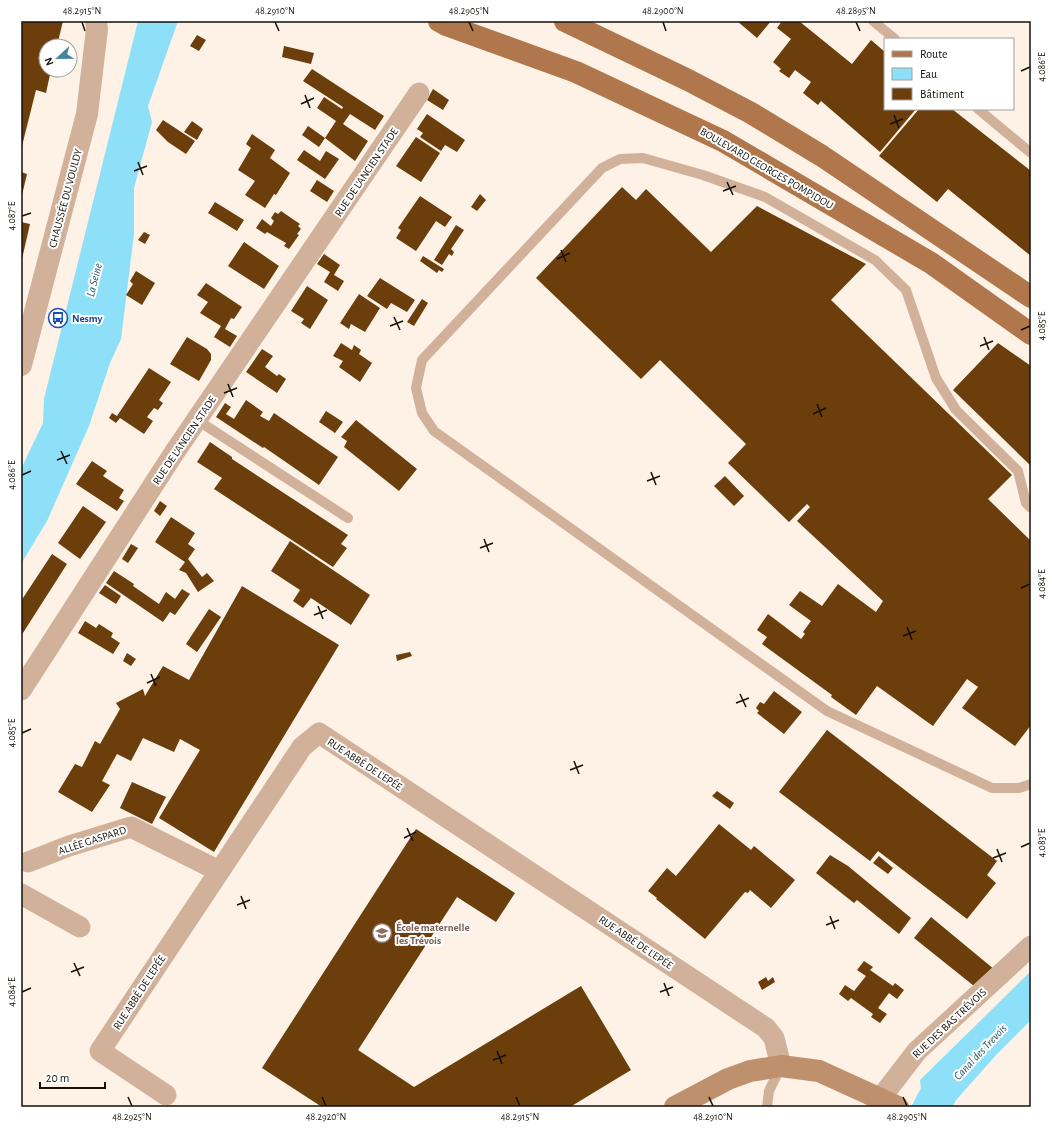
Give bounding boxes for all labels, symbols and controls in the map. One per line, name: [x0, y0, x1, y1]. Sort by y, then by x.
text: 48.2915°N: [63, 6, 101, 16]
text: 48.2910°N: [255, 6, 295, 16]
text: 48.2905°N: [449, 6, 489, 16]
text: 48.2900°N: [642, 6, 684, 16]
text: 48.2895°N: [836, 6, 876, 16]
north arrow: [38, 38, 78, 78]
legend: [884, 38, 1014, 110]
text: Route: [920, 48, 947, 60]
text: 4.086°E: [1037, 52, 1047, 82]
text: N: [43, 56, 56, 67]
text: Eau: [920, 68, 937, 80]
text: Bâtiment: [920, 88, 964, 100]
street label: RUE DE L'ANCIEN STADE: [333, 125, 401, 219]
street label: BOULEVARD GEORGES POMPIDOU: [698, 126, 835, 211]
street label: CHAUSSÉE DU VOULDY: [46, 147, 84, 249]
text: 4.087°E: [7, 201, 17, 231]
water label: La Seine: [84, 262, 104, 298]
bus stop icon: Nesmy: [47, 307, 69, 329]
text: 4.085°E: [1037, 311, 1047, 341]
place label: Nesmy: [72, 313, 103, 324]
street label: RUE DE L'ANCIEN STADE: [151, 393, 219, 487]
text: 4.086°E: [7, 460, 17, 490]
text: 4.084°E: [1037, 569, 1047, 599]
text: 4.085°E: [7, 718, 17, 748]
street label: RUE ABBÉ DE L'EPÉE: [326, 735, 405, 793]
street label: ALLÉE GASPARD: [56, 823, 128, 857]
text: 4.083°E: [1037, 828, 1047, 858]
street label: RUE ABBÉ DE L'EPÉE: [597, 913, 676, 972]
place label: École maternelle les Trévois: [396, 921, 470, 946]
school or university icon: École maternelle les Trévois: [371, 922, 393, 944]
street label: RUE ABBÉ DE L'EPÉE: [110, 952, 168, 1031]
text: 4.084°E: [7, 977, 17, 1007]
street label: RUE DES BAS TRÉVOIS: [910, 986, 988, 1060]
water label: Canal des Trevois: [951, 1022, 1009, 1082]
scale bar: [40, 1064, 105, 1090]
text: 20 m: [46, 1072, 69, 1084]
text: 48.2925°N: [112, 1112, 152, 1122]
text: 48.2920°N: [306, 1112, 346, 1122]
text: 48.2915°N: [501, 1112, 539, 1122]
text: 48.2910°N: [693, 1112, 733, 1122]
text: 48.2905°N: [887, 1112, 927, 1122]

